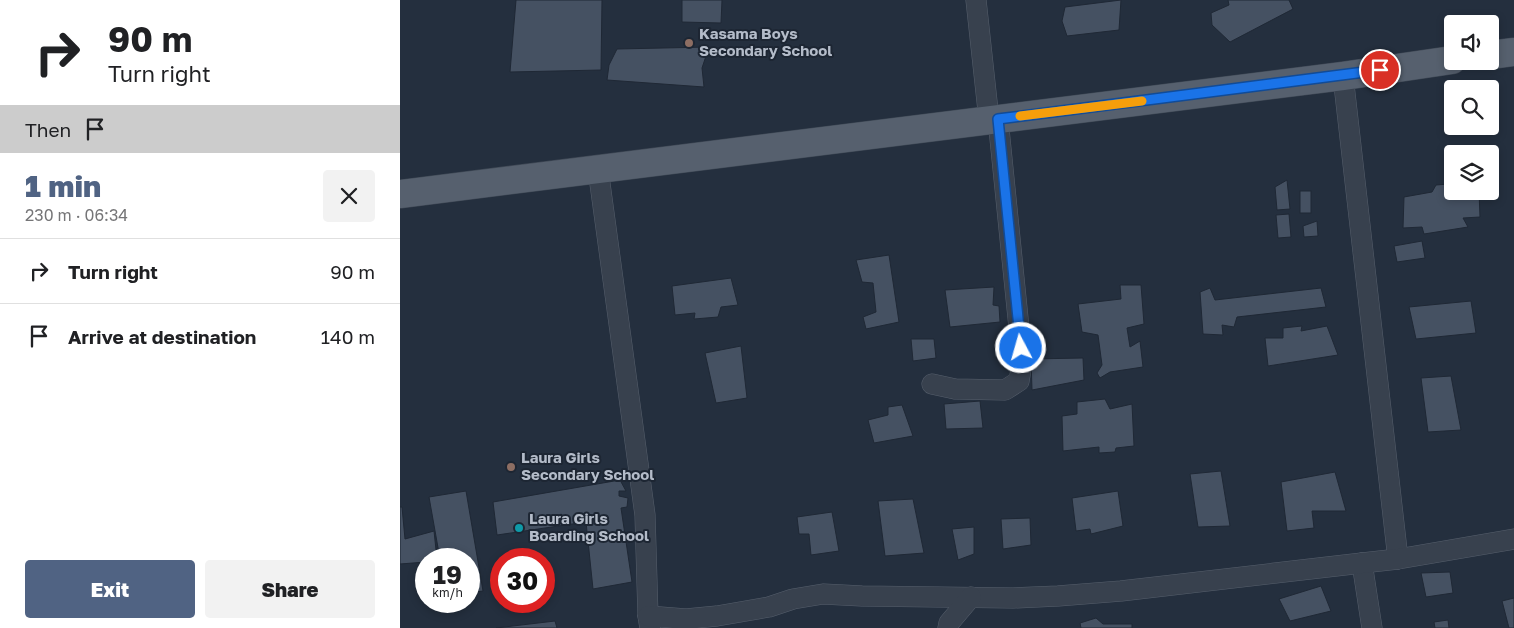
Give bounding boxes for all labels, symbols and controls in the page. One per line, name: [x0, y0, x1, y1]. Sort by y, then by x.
map controls: [1444, 15, 1499, 200]
button: sound: [1444, 15, 1499, 70]
text: 90 m: [108, 18, 192, 60]
icon: right: [25, 20, 90, 85]
place label: Kasama Boys Secondary School: [699, 24, 832, 59]
marker: Kasama Boys Secondary School: [683, 37, 695, 49]
pin: [1359, 49, 1401, 91]
icon: arrive: [1366, 56, 1394, 84]
text: Turn right: [108, 60, 211, 87]
button: search: [1444, 80, 1499, 135]
icon: arrive: [81, 115, 109, 143]
text: Then: [25, 118, 71, 141]
button: layers: [1444, 145, 1499, 200]
text: 1 min: [25, 168, 101, 204]
button: close: [323, 170, 375, 222]
text: 230 m · 06:34: [25, 205, 128, 225]
icon: right: [25, 257, 53, 285]
text: Turn right: [68, 260, 158, 283]
text: 90 m: [330, 260, 375, 283]
position arrow: [994, 321, 1046, 373]
icon: arrive: [25, 322, 53, 350]
text: Arrive at destination: [68, 325, 256, 348]
text: 140 m: [321, 325, 375, 348]
place label: Laura Girls Secondary School: [521, 448, 654, 483]
marker: Laura Girls Secondary School: [505, 461, 517, 473]
place label: Laura Girls Boarding School: [529, 509, 649, 544]
marker: Laura Girls Boarding School: [513, 522, 525, 534]
speed limit sign: 30: [490, 548, 555, 613]
text: 19: [433, 559, 462, 590]
button: Exit: [25, 560, 195, 618]
button: Share: [205, 560, 375, 618]
text: km/h: [432, 585, 463, 600]

